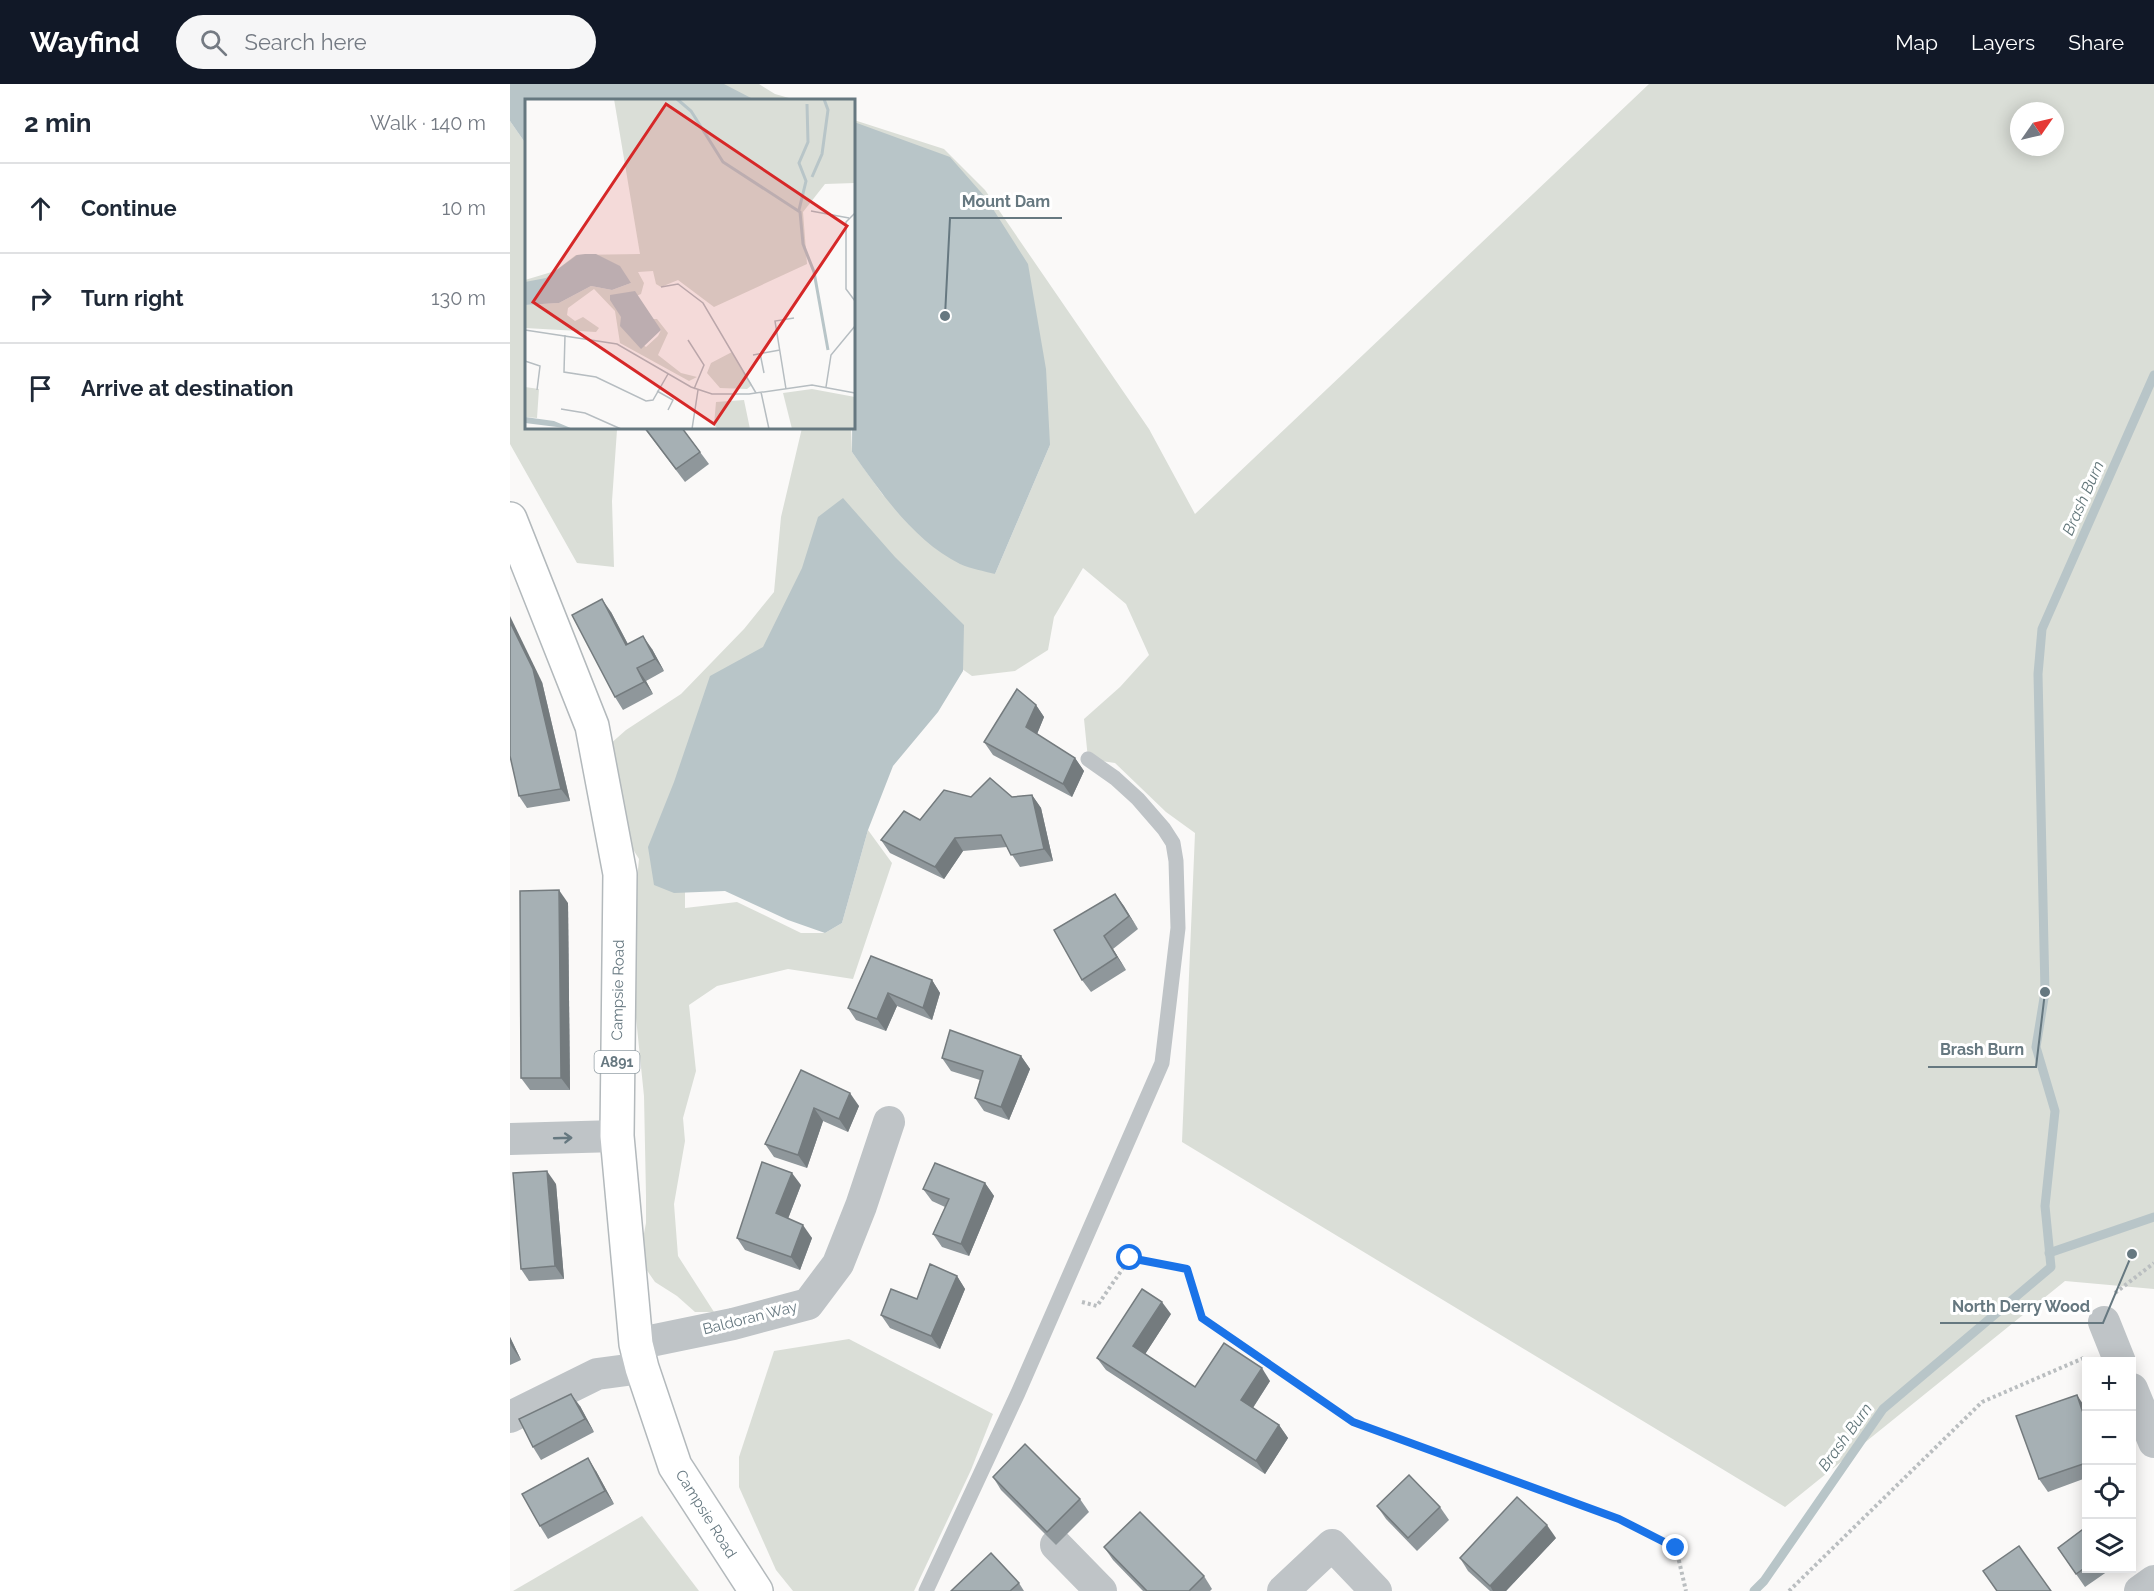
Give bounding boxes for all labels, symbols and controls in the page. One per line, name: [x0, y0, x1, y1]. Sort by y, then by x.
search box: [176, 15, 596, 69]
text: Wayfind: [30, 26, 140, 59]
icon: search: [197, 26, 230, 59]
text: Search here: [245, 29, 367, 55]
text: Map: [1895, 30, 1938, 55]
text: Layers: [1971, 30, 2035, 55]
text: Share: [2068, 30, 2124, 55]
inset map: [525, 99, 855, 429]
north arrow: [2010, 102, 2064, 156]
text: 2 min: [24, 108, 91, 138]
text: Walk · 140 m: [370, 111, 486, 135]
callout: Mount Dam: [950, 184, 1062, 218]
icon: ahead: [24, 192, 57, 225]
text: Mount Dam: [962, 192, 1050, 211]
text: Continue: [81, 195, 177, 221]
text: 10 m: [442, 196, 486, 220]
icon: right: [24, 282, 57, 315]
text: Turn right: [81, 285, 184, 311]
text: 130 m: [431, 286, 486, 310]
icon: arrive: [24, 372, 57, 405]
text: Arrive at destination: [81, 375, 294, 401]
water label: Brash Burn: [2058, 458, 2108, 538]
street label: Campsie Road: [608, 940, 628, 1040]
callout: Brash Burn: [1928, 1033, 2036, 1067]
text: Brash Burn: [1940, 1040, 2024, 1059]
road number: A891: [594, 1051, 640, 1073]
one-way arrow: [553, 1132, 573, 1143]
route start: [1116, 1244, 1142, 1270]
callout: North Derry Wood: [1940, 1289, 2103, 1323]
text: North Derry Wood: [1952, 1297, 2090, 1316]
street label: Baldoran Way: [701, 1298, 799, 1338]
map controls: [2082, 1357, 2136, 1573]
button: +: [2082, 1357, 2136, 1411]
water label: Brash Burn: [1814, 1399, 1876, 1475]
button: −: [2082, 1411, 2136, 1465]
button: locate: [2082, 1465, 2136, 1519]
street label: Campsie Road: [672, 1467, 740, 1561]
button: layers: [2082, 1519, 2136, 1573]
route end: [1662, 1534, 1688, 1560]

